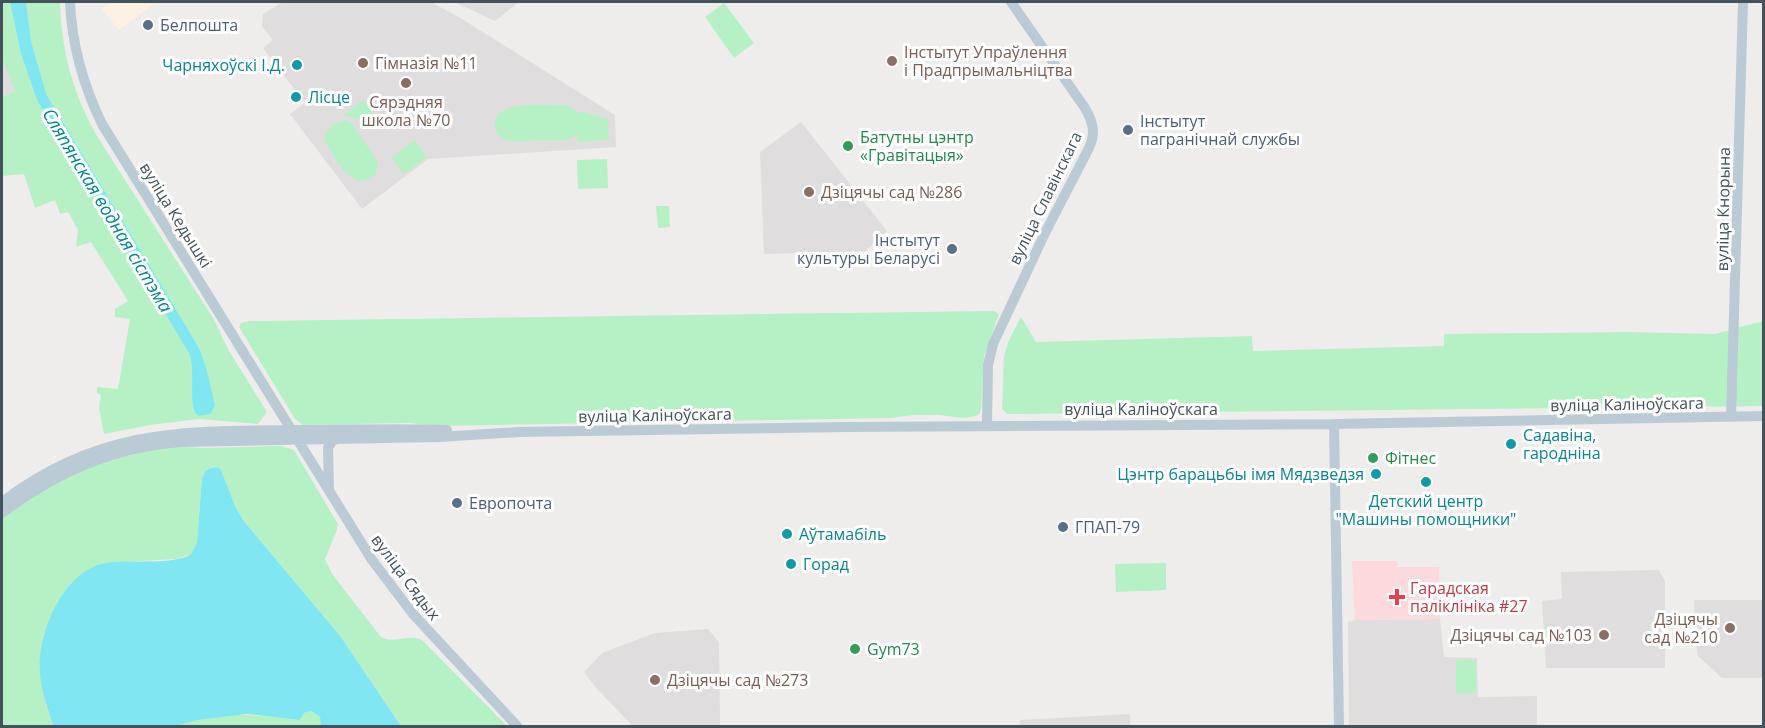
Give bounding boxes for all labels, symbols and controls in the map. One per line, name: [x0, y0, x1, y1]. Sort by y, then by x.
place label: Белпошта: [160, 14, 238, 36]
marker: Белпошта: [141, 18, 155, 32]
place label: Інстытут Упраўлення і Прадпрымальніцтва: [904, 41, 1073, 81]
place label: Гімназія №11: [375, 52, 478, 74]
place label: Чарняхоўскі І.Д.: [162, 54, 285, 76]
marker: Інстытут Упраўлення і Прадпрымальніцтва: [885, 54, 899, 68]
marker: Гімназія №11: [356, 56, 370, 70]
marker: Чарняхоўскі І.Д.: [290, 58, 304, 72]
marker: Сярэдняя школа №70: [399, 76, 413, 90]
place label: Лісце: [308, 86, 350, 108]
marker: Лісце: [289, 90, 303, 104]
place label: Сярэдняя школа №70: [362, 91, 450, 131]
water label: Сляпянская водная сістэма: [37, 104, 179, 316]
place label: Інстытут пагранічнай службы: [1140, 110, 1300, 150]
marker: Інстытут пагранічнай службы: [1121, 123, 1135, 137]
place label: Батутны цэнтр «Гравітацыя»: [860, 126, 974, 166]
street label: вуліца Славінскага: [1003, 128, 1087, 268]
marker: Батутны цэнтр «Гравітацыя»: [841, 139, 855, 153]
street label: вуліца Кнорына: [1711, 147, 1735, 271]
street label: вуліца Кедышкі: [135, 158, 217, 272]
place label: Дзіцячы сад №286: [821, 181, 962, 203]
marker: Дзіцячы сад №286: [802, 185, 816, 199]
place label: Інстытут культуры Беларусі: [797, 229, 940, 269]
marker: Інстытут культуры Беларусі: [945, 242, 959, 256]
street label: вуліца Каліноўскага: [1550, 392, 1704, 416]
street label: вуліца Каліноўскага: [1064, 398, 1218, 420]
street label: вуліца Каліноўскага: [578, 403, 732, 427]
place label: Садавіна, гародніна: [1523, 424, 1601, 464]
marker: Садавіна, гародніна: [1504, 437, 1518, 451]
place label: Фітнес: [1385, 447, 1436, 469]
marker: Фітнес: [1366, 451, 1380, 465]
place label: Цэнтр барацьбы імя Мядзведзя: [1117, 463, 1364, 485]
marker: Цэнтр барацьбы імя Мядзведзя: [1369, 467, 1383, 481]
marker: Детский центр "Машины помощники": [1419, 475, 1433, 489]
place label: Детский центр "Машины помощники": [1335, 490, 1517, 530]
place label: Европочта: [469, 492, 552, 514]
marker: Европочта: [450, 496, 464, 510]
place label: ГПАП-79: [1075, 516, 1140, 538]
marker: ГПАП-79: [1056, 520, 1070, 534]
place label: Аўтамабіль: [799, 523, 886, 545]
marker: Аўтамабіль: [780, 527, 794, 541]
street label: вуліца Сядых: [366, 530, 446, 625]
place label: Горад: [803, 553, 849, 575]
marker: Горад: [784, 557, 798, 571]
place label: Гарадская паліклініка #27: [1410, 577, 1528, 617]
marker: Гарадская паліклініка #27: [1388, 588, 1406, 606]
place label: Дзіцячы сад №210: [1644, 608, 1718, 648]
marker: Дзіцячы сад №210: [1723, 621, 1737, 635]
place label: Дзіцячы сад №103: [1451, 624, 1592, 646]
marker: Дзіцячы сад №103: [1597, 628, 1611, 642]
place label: Gym73: [867, 638, 920, 660]
marker: Gym73: [848, 642, 862, 656]
place label: Дзіцячы сад №273: [667, 669, 808, 691]
marker: Дзіцячы сад №273: [648, 673, 662, 687]

